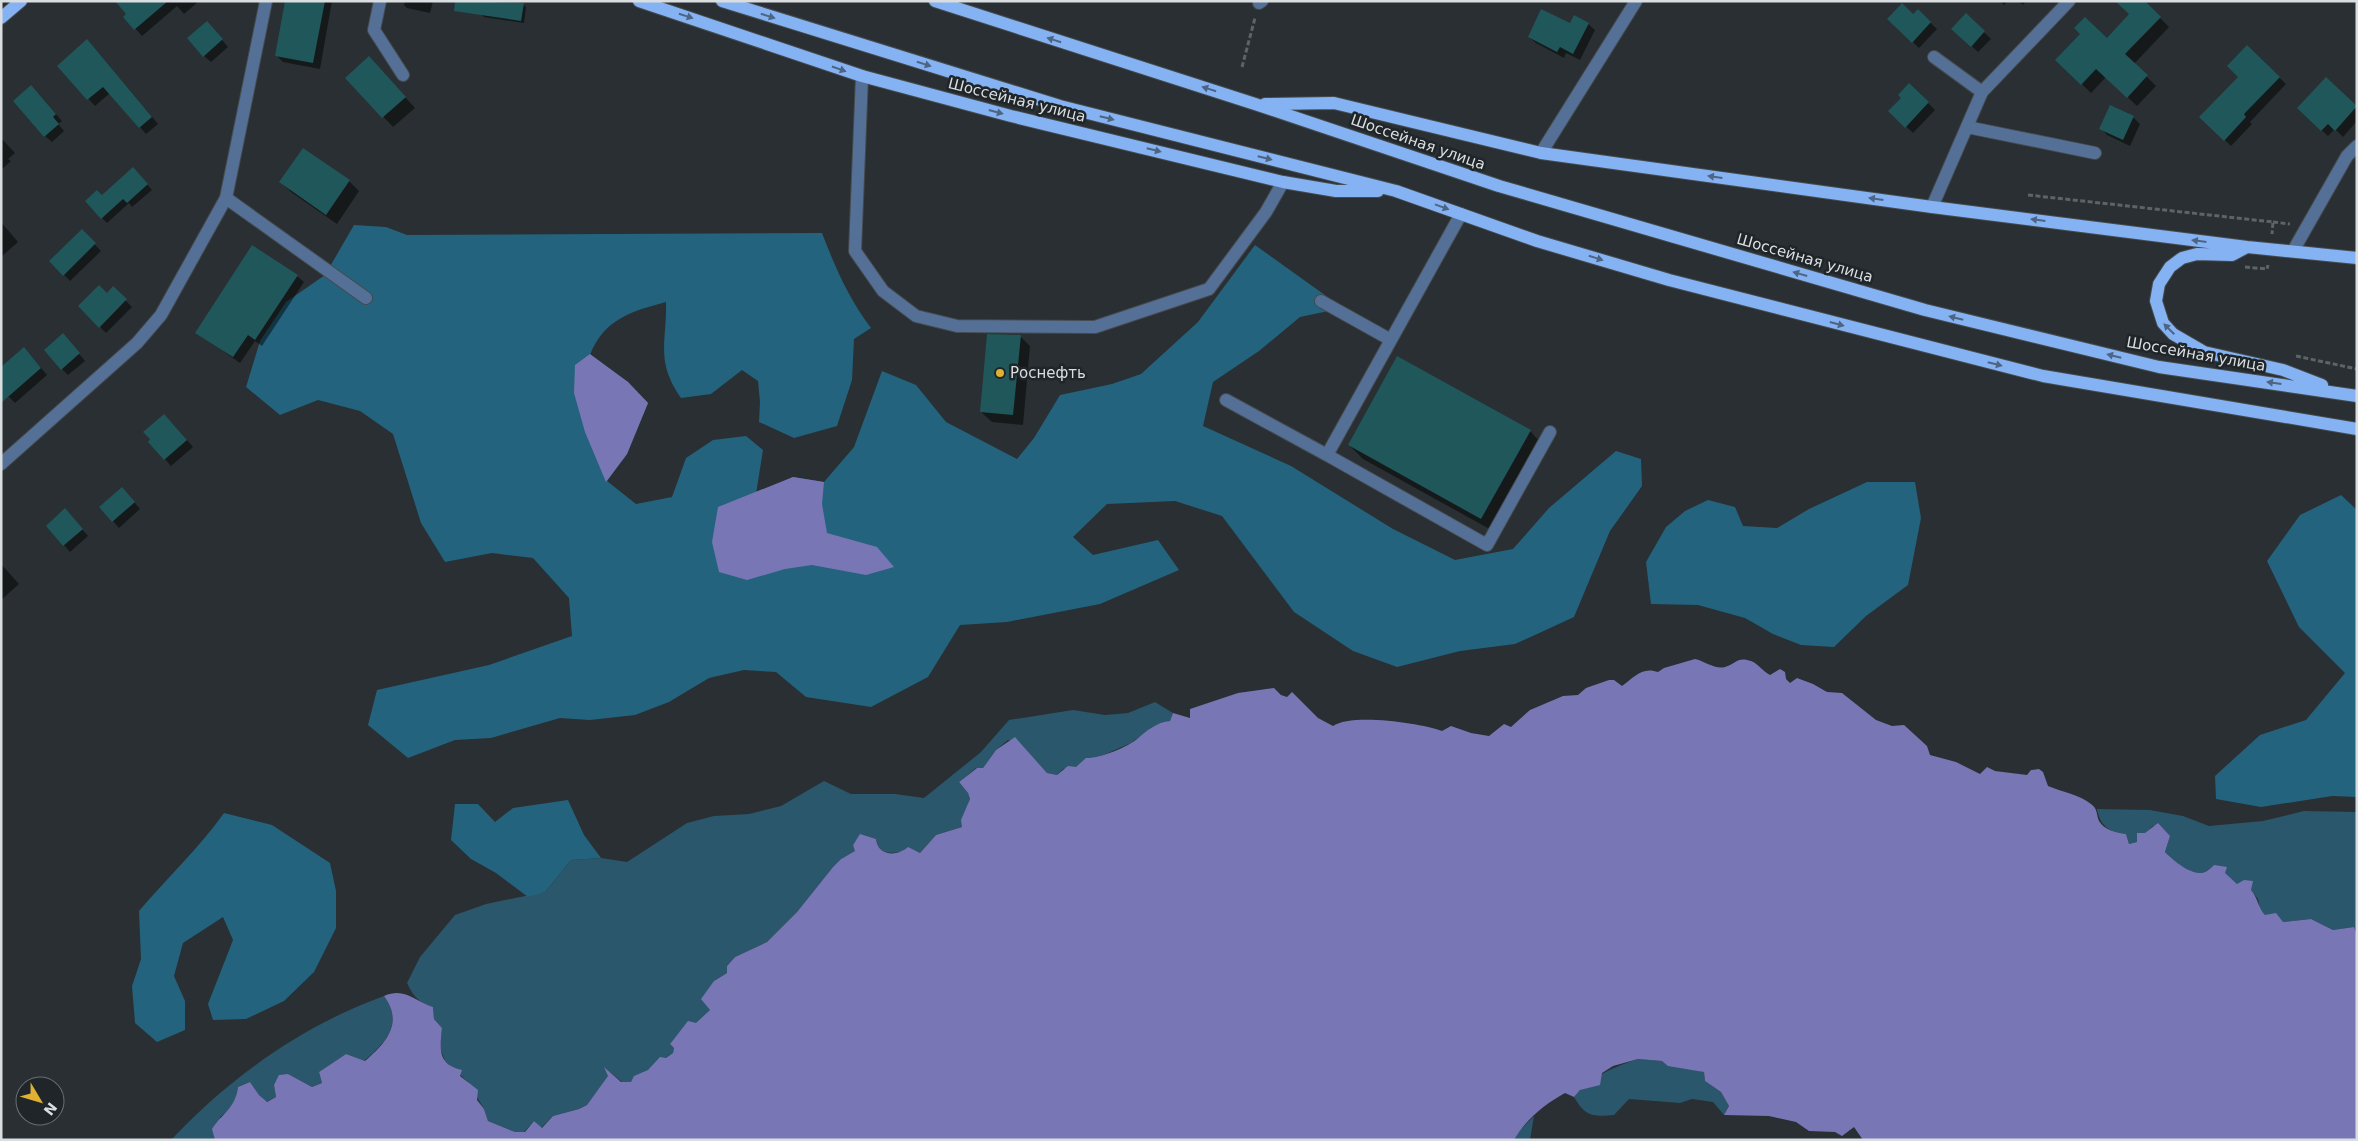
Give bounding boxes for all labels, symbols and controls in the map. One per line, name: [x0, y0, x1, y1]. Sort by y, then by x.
one-way arrow: [761, 12, 776, 20]
one-way arrow: [678, 13, 693, 20]
one-way arrow: [1046, 35, 1061, 43]
one-way arrow: [916, 60, 931, 68]
one-way arrow: [832, 65, 847, 73]
street label: Шоссейная улица: [946, 74, 1088, 126]
one-way arrow: [1201, 84, 1216, 92]
one-way arrow: [988, 108, 1003, 116]
street label: Шоссейная улица: [1348, 111, 1488, 173]
one-way arrow: [1100, 114, 1115, 122]
one-way arrow: [1146, 146, 1161, 154]
one-way arrow: [1258, 154, 1273, 162]
one-way arrow: [1707, 173, 1723, 181]
one-way arrow: [1868, 195, 1884, 203]
one-way arrow: [1435, 203, 1450, 211]
one-way arrow: [2029, 216, 2045, 224]
street label: Шоссейная улица: [1735, 230, 1875, 286]
one-way arrow: [2190, 236, 2206, 244]
one-way arrow: [1589, 255, 1604, 263]
one-way arrow: [1792, 269, 1807, 277]
one-way arrow: [1949, 314, 1964, 322]
one-way arrow: [1830, 320, 1845, 328]
one-way arrow: [2164, 323, 2176, 335]
street label: Шоссейная улица: [2125, 333, 2267, 375]
one-way arrow: [2106, 352, 2121, 360]
one-way arrow: [1987, 360, 2002, 368]
place label: Роснефть: [1010, 364, 1086, 382]
marker: Роснефть: [994, 367, 1006, 379]
one-way arrow: [2266, 379, 2282, 387]
north arrow: [15, 1076, 65, 1126]
text: N: [40, 1099, 60, 1119]

